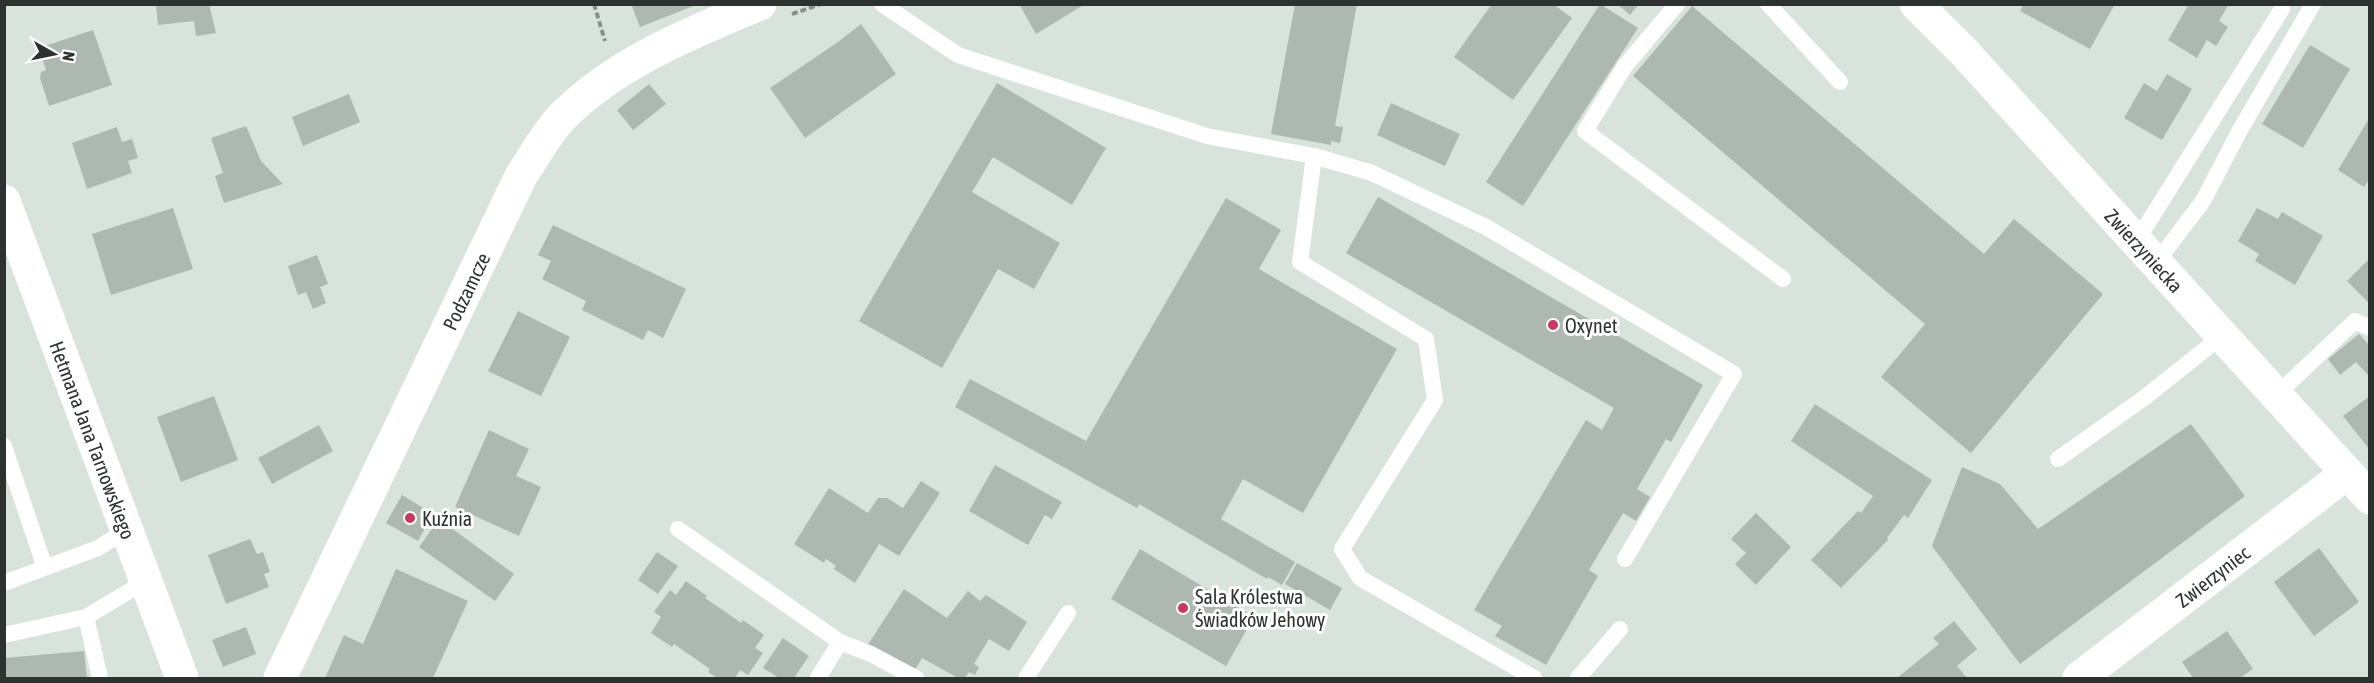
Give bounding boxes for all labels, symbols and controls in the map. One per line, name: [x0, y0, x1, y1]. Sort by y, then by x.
north arrow: [24, 24, 84, 84]
text: N: [59, 50, 78, 62]
street label: Zwierzyniecka: [2101, 204, 2188, 297]
street label: Podzamcze: [437, 249, 494, 334]
place label: Oxynet: [1565, 314, 1618, 337]
marker: Oxynet: [1546, 318, 1560, 332]
street label: Hetmana Jana Tarnowskiego: [46, 338, 141, 542]
place label: Kuźnia: [422, 507, 472, 530]
marker: Kuźnia: [403, 511, 417, 525]
street label: Zwierzyniec: [2171, 540, 2254, 611]
place label: Sala Królestwa Świadków Jehowy: [1195, 585, 1325, 631]
marker: Sala Królestwa Świadków Jehowy: [1176, 601, 1190, 615]

